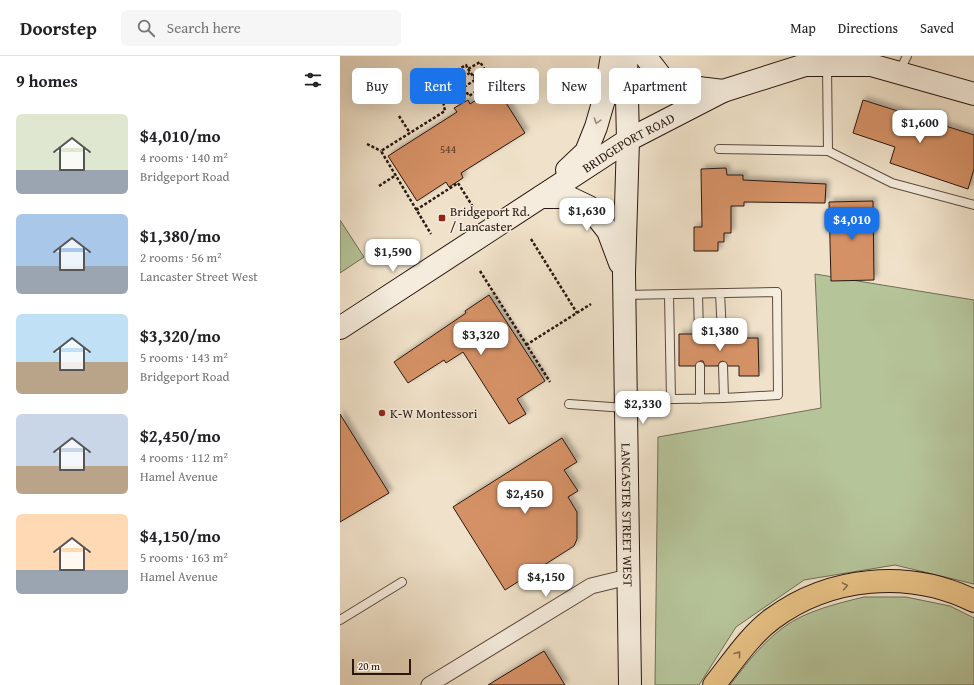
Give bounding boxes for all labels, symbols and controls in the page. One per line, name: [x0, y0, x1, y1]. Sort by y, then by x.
search box: [121, 10, 401, 46]
text: Doorstep: [20, 14, 97, 42]
icon: search: [135, 17, 157, 39]
text: Search here: [167, 17, 241, 38]
text: Map: [790, 18, 816, 38]
text: Directions: [838, 18, 898, 38]
text: Saved: [920, 18, 954, 38]
text: 9 homes: [16, 68, 78, 93]
chip: Buy: [352, 68, 402, 104]
chip: Rent: [410, 68, 466, 104]
chip: Filters: [474, 68, 539, 104]
chip: New: [547, 68, 601, 104]
chip: Apartment: [609, 68, 701, 104]
icon: filters: [302, 69, 324, 91]
street label: BRIDGEPORT ROAD: [578, 108, 678, 177]
pin: $1,600: [887, 110, 953, 144]
text: $1,600: [901, 113, 939, 132]
one-way arrow: [593, 118, 602, 125]
text: $4,010/mo: [140, 123, 221, 148]
icon: home: [48, 130, 96, 178]
house number: 544: [440, 141, 456, 157]
text: 4 rooms · 140 m²: [140, 148, 228, 167]
text: Bridgeport Road: [140, 167, 230, 186]
pin: $1,630: [554, 198, 620, 232]
text: $1,630: [568, 201, 606, 220]
place label: Bridgeport Rd. / Lancaster: [450, 202, 530, 236]
pin: $4,010: [819, 207, 885, 241]
text: $4,010: [833, 210, 871, 229]
marker: Bridgeport Rd. / Lancaster: [437, 213, 447, 223]
text: $1,380/mo: [140, 223, 221, 248]
icon: home: [48, 230, 96, 278]
pin: $1,590: [360, 239, 426, 273]
text: $1,590: [374, 242, 412, 261]
text: 2 rooms · 56 m²: [140, 248, 222, 267]
text: Lancaster Street West: [140, 267, 258, 286]
pin: $1,380: [687, 318, 753, 352]
text: $1,380: [701, 321, 739, 340]
pin: $3,320: [448, 322, 514, 356]
text: $3,320/mo: [140, 323, 221, 348]
text: $3,320: [462, 325, 500, 344]
icon: home: [48, 330, 96, 378]
text: 5 rooms · 143 m²: [140, 348, 228, 367]
text: Bridgeport Road: [140, 367, 230, 386]
pin: $2,330: [610, 391, 676, 425]
text: $2,330: [624, 394, 662, 413]
place label: K-W Montessori: [390, 404, 478, 423]
marker: K-W Montessori: [377, 408, 387, 418]
text: $2,450/mo: [140, 423, 221, 448]
icon: home: [48, 430, 96, 478]
street label: LANCASTER STREET WEST: [617, 443, 638, 588]
text: 4 rooms · 112 m²: [140, 448, 228, 467]
text: Hamel Avenue: [140, 467, 218, 486]
pin: $2,450: [492, 481, 558, 515]
text: $2,450: [506, 484, 544, 503]
text: $4,150/mo: [140, 523, 221, 548]
icon: home: [48, 530, 96, 578]
text: 5 rooms · 163 m²: [140, 548, 228, 567]
pin: $4,150: [513, 564, 579, 598]
text: Hamel Avenue: [140, 567, 218, 586]
text: $4,150: [527, 567, 565, 586]
one-way arrow: [842, 582, 848, 591]
one-way arrow: [734, 652, 741, 659]
scale bar: [352, 657, 411, 676]
text: 20 m: [358, 658, 380, 674]

